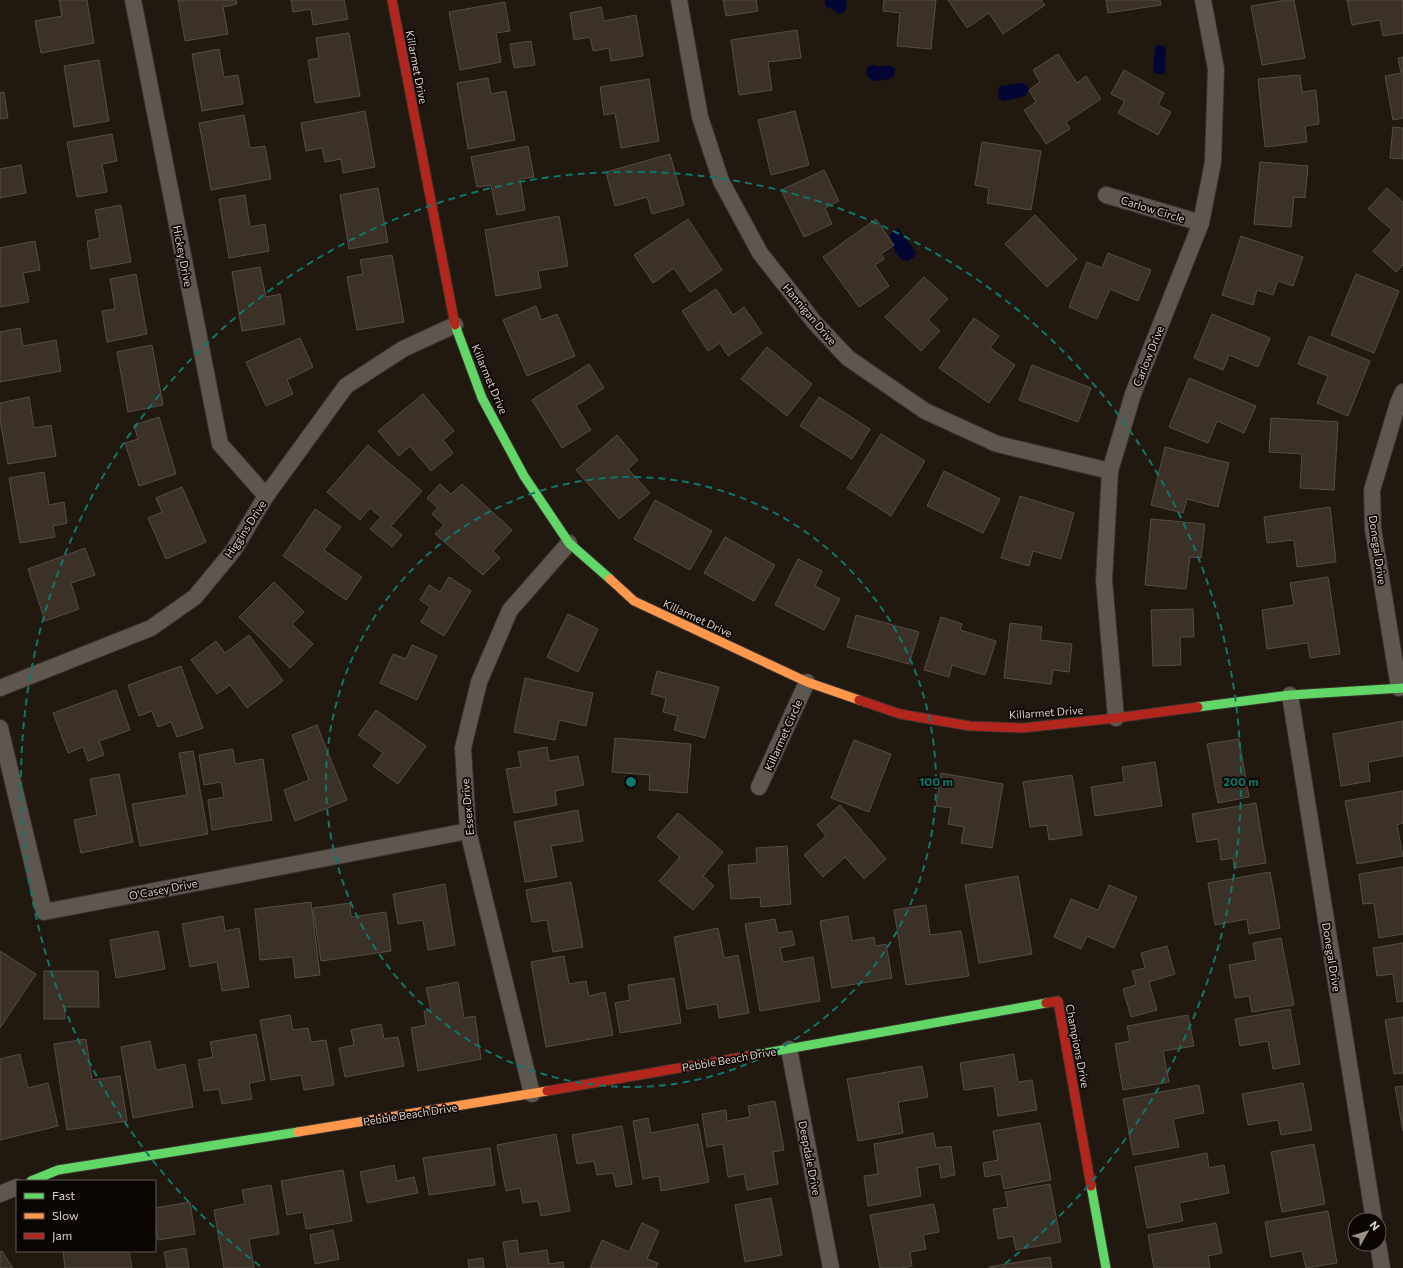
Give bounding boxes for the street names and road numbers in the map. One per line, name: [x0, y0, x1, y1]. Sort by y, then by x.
street label: Killarmet Drive: [404, 29, 431, 105]
street label: Carlow Circle: [1119, 193, 1187, 225]
street label: Hickey Drive: [171, 224, 195, 288]
street label: Hannigan Drive: [781, 281, 840, 347]
street label: Carlow Drive: [1130, 324, 1166, 388]
street label: Killarmet Drive: [469, 342, 511, 416]
street label: Higgins Drive: [222, 498, 268, 560]
street label: Donegal Drive: [1367, 514, 1389, 586]
street label: Killarmet Drive: [662, 596, 735, 640]
street label: Killarmet Circle: [762, 697, 805, 773]
street label: Killarmet Drive: [1008, 703, 1084, 721]
street label: Essex Drive: [458, 778, 476, 836]
street label: O'Casey Drive: [128, 876, 199, 902]
street label: Donegal Drive: [1320, 921, 1344, 993]
street label: Champions Drive: [1064, 1003, 1093, 1089]
street label: Pebble Beach Drive: [681, 1044, 777, 1074]
street label: Pebble Beach Drive: [362, 1100, 458, 1128]
street label: Deepdale Drive: [796, 1120, 824, 1197]

